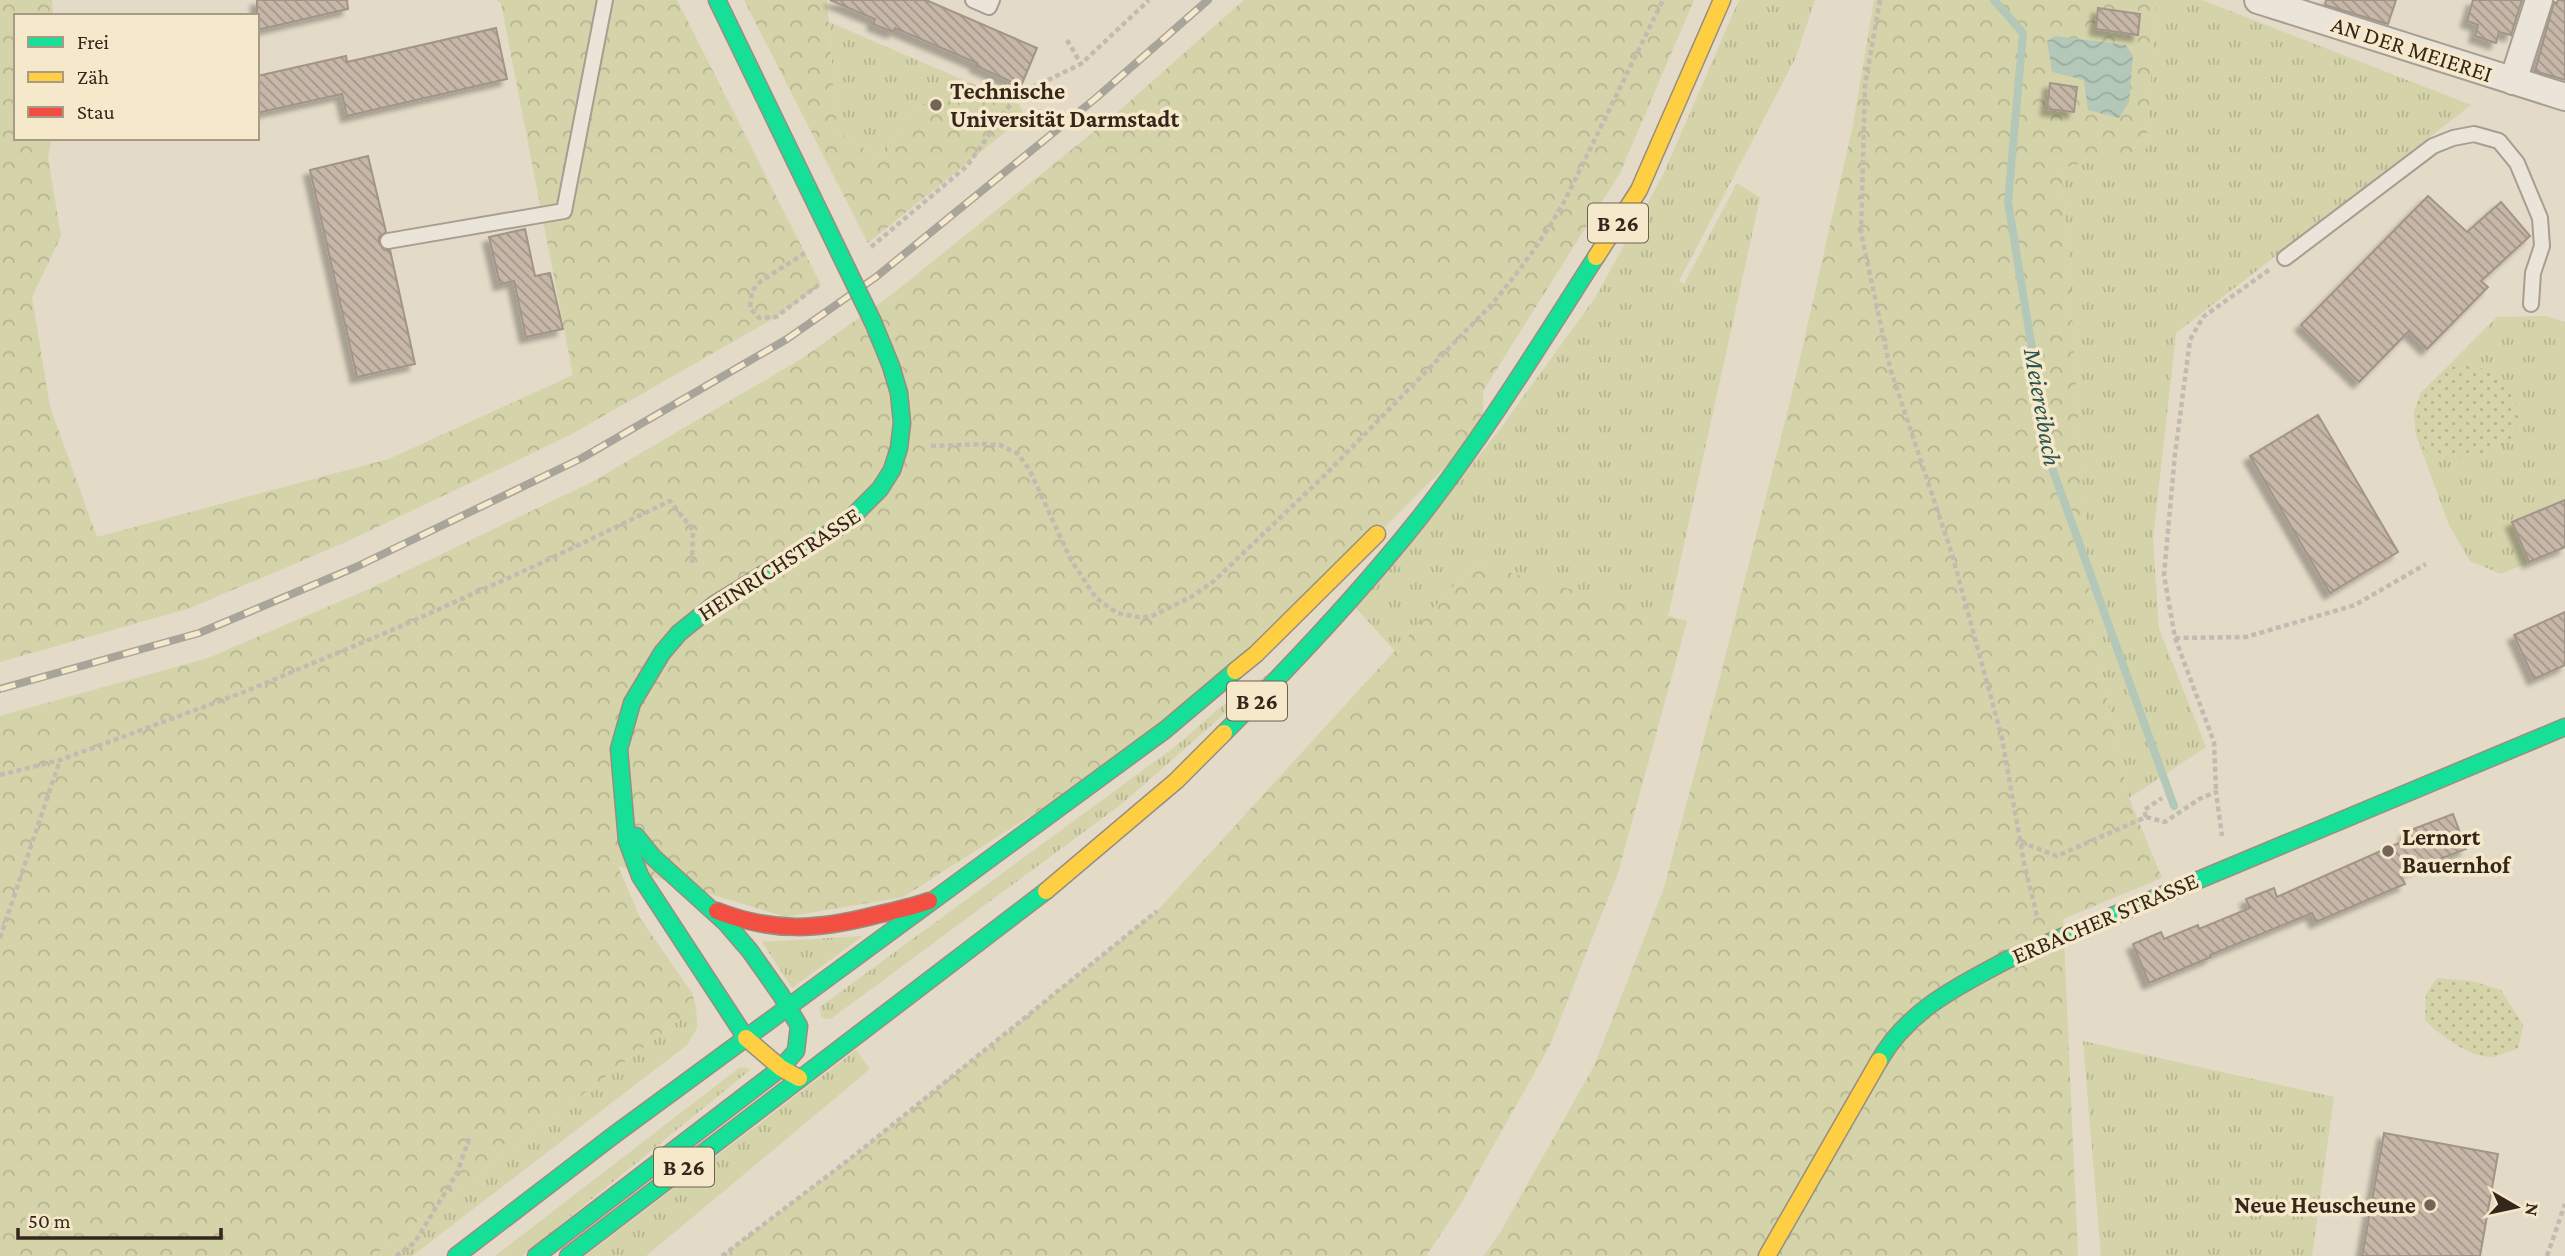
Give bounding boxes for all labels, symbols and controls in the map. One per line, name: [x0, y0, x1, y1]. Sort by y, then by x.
street label: AN DER MEIEREI: [2328, 10, 2496, 87]
legend: [14, 14, 259, 140]
text: Frei: [77, 30, 109, 54]
text: Zäh: [77, 65, 109, 89]
place label: Technische Universität Darmstadt: [950, 77, 1179, 132]
marker: Technische Universität Darmstadt: [928, 97, 944, 113]
text: Stau: [77, 100, 115, 124]
road number: B 26: [1588, 204, 1648, 243]
water label: Meiereibach: [2018, 345, 2067, 468]
street label: HEINRICHSTRASSE: [693, 501, 865, 626]
road number: B 26: [1227, 681, 1287, 720]
place label: Lernort Bauernhof: [2402, 823, 2512, 878]
marker: Lernort Bauernhof: [2380, 843, 2396, 859]
street label: ERBACHER STRASSE: [2008, 866, 2202, 969]
road number: B 26: [654, 1148, 714, 1186]
north arrow: [2481, 1172, 2551, 1242]
place label: Neue Heuscheune: [2234, 1191, 2416, 1218]
scale bar: [18, 1196, 220, 1240]
marker: Neue Heuscheune: [2422, 1197, 2438, 1213]
text: N: [2521, 1202, 2544, 1218]
text: 50 m: [28, 1209, 71, 1233]

